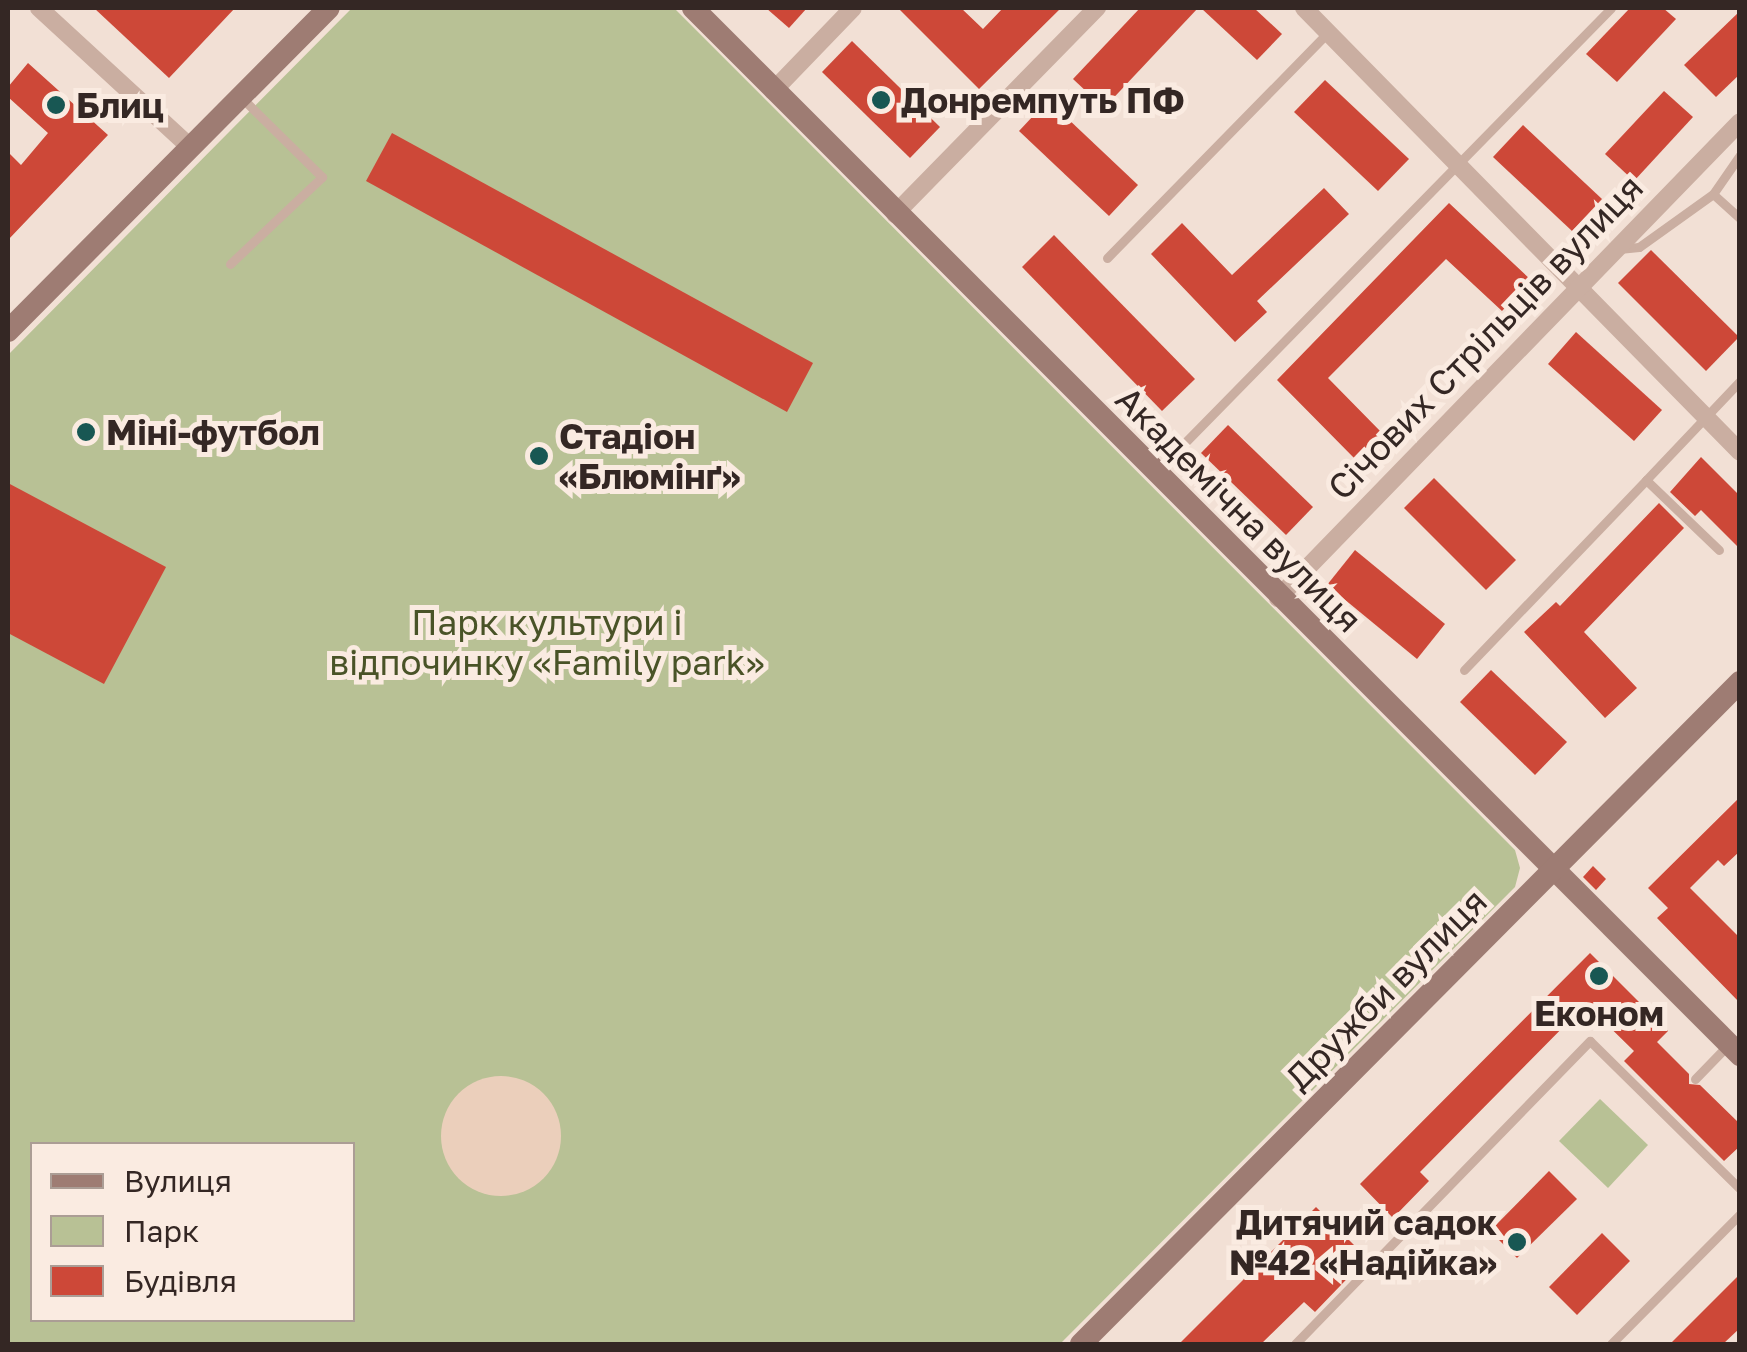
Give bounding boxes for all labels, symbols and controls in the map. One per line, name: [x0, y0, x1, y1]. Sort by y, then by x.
place label: Донремпуть ПФ: [901, 79, 1185, 121]
place label: Блиц: [76, 84, 164, 126]
marker: Донремпуть ПФ: [870, 89, 892, 111]
marker: Блиц: [45, 94, 67, 116]
street label: Січових Стрільців вулиця: [1319, 166, 1651, 508]
street label: Академічна вулиця: [1107, 377, 1371, 641]
place label: Міні-футбол: [106, 411, 320, 453]
place label: Стадіон «Блюмінґ»: [559, 415, 740, 497]
marker: Міні-футбол: [75, 421, 97, 443]
marker: Стадіон «Блюмінґ»: [528, 445, 550, 467]
park label: Парк культури і відпочинку «Family park»: [329, 601, 765, 683]
street label: Дружби вулиця: [1277, 880, 1495, 1098]
marker: Економ: [1588, 965, 1610, 987]
place label: Економ: [1534, 992, 1664, 1034]
legend: [30, 1142, 355, 1322]
text: Вулиця: [124, 1163, 232, 1199]
place label: Дитячий садок №42 «Надійка»: [1229, 1201, 1497, 1283]
text: Парк: [124, 1213, 199, 1249]
marker: Дитячий садок №42 «Надійка»: [1506, 1231, 1528, 1253]
text: Будівля: [124, 1263, 237, 1299]

